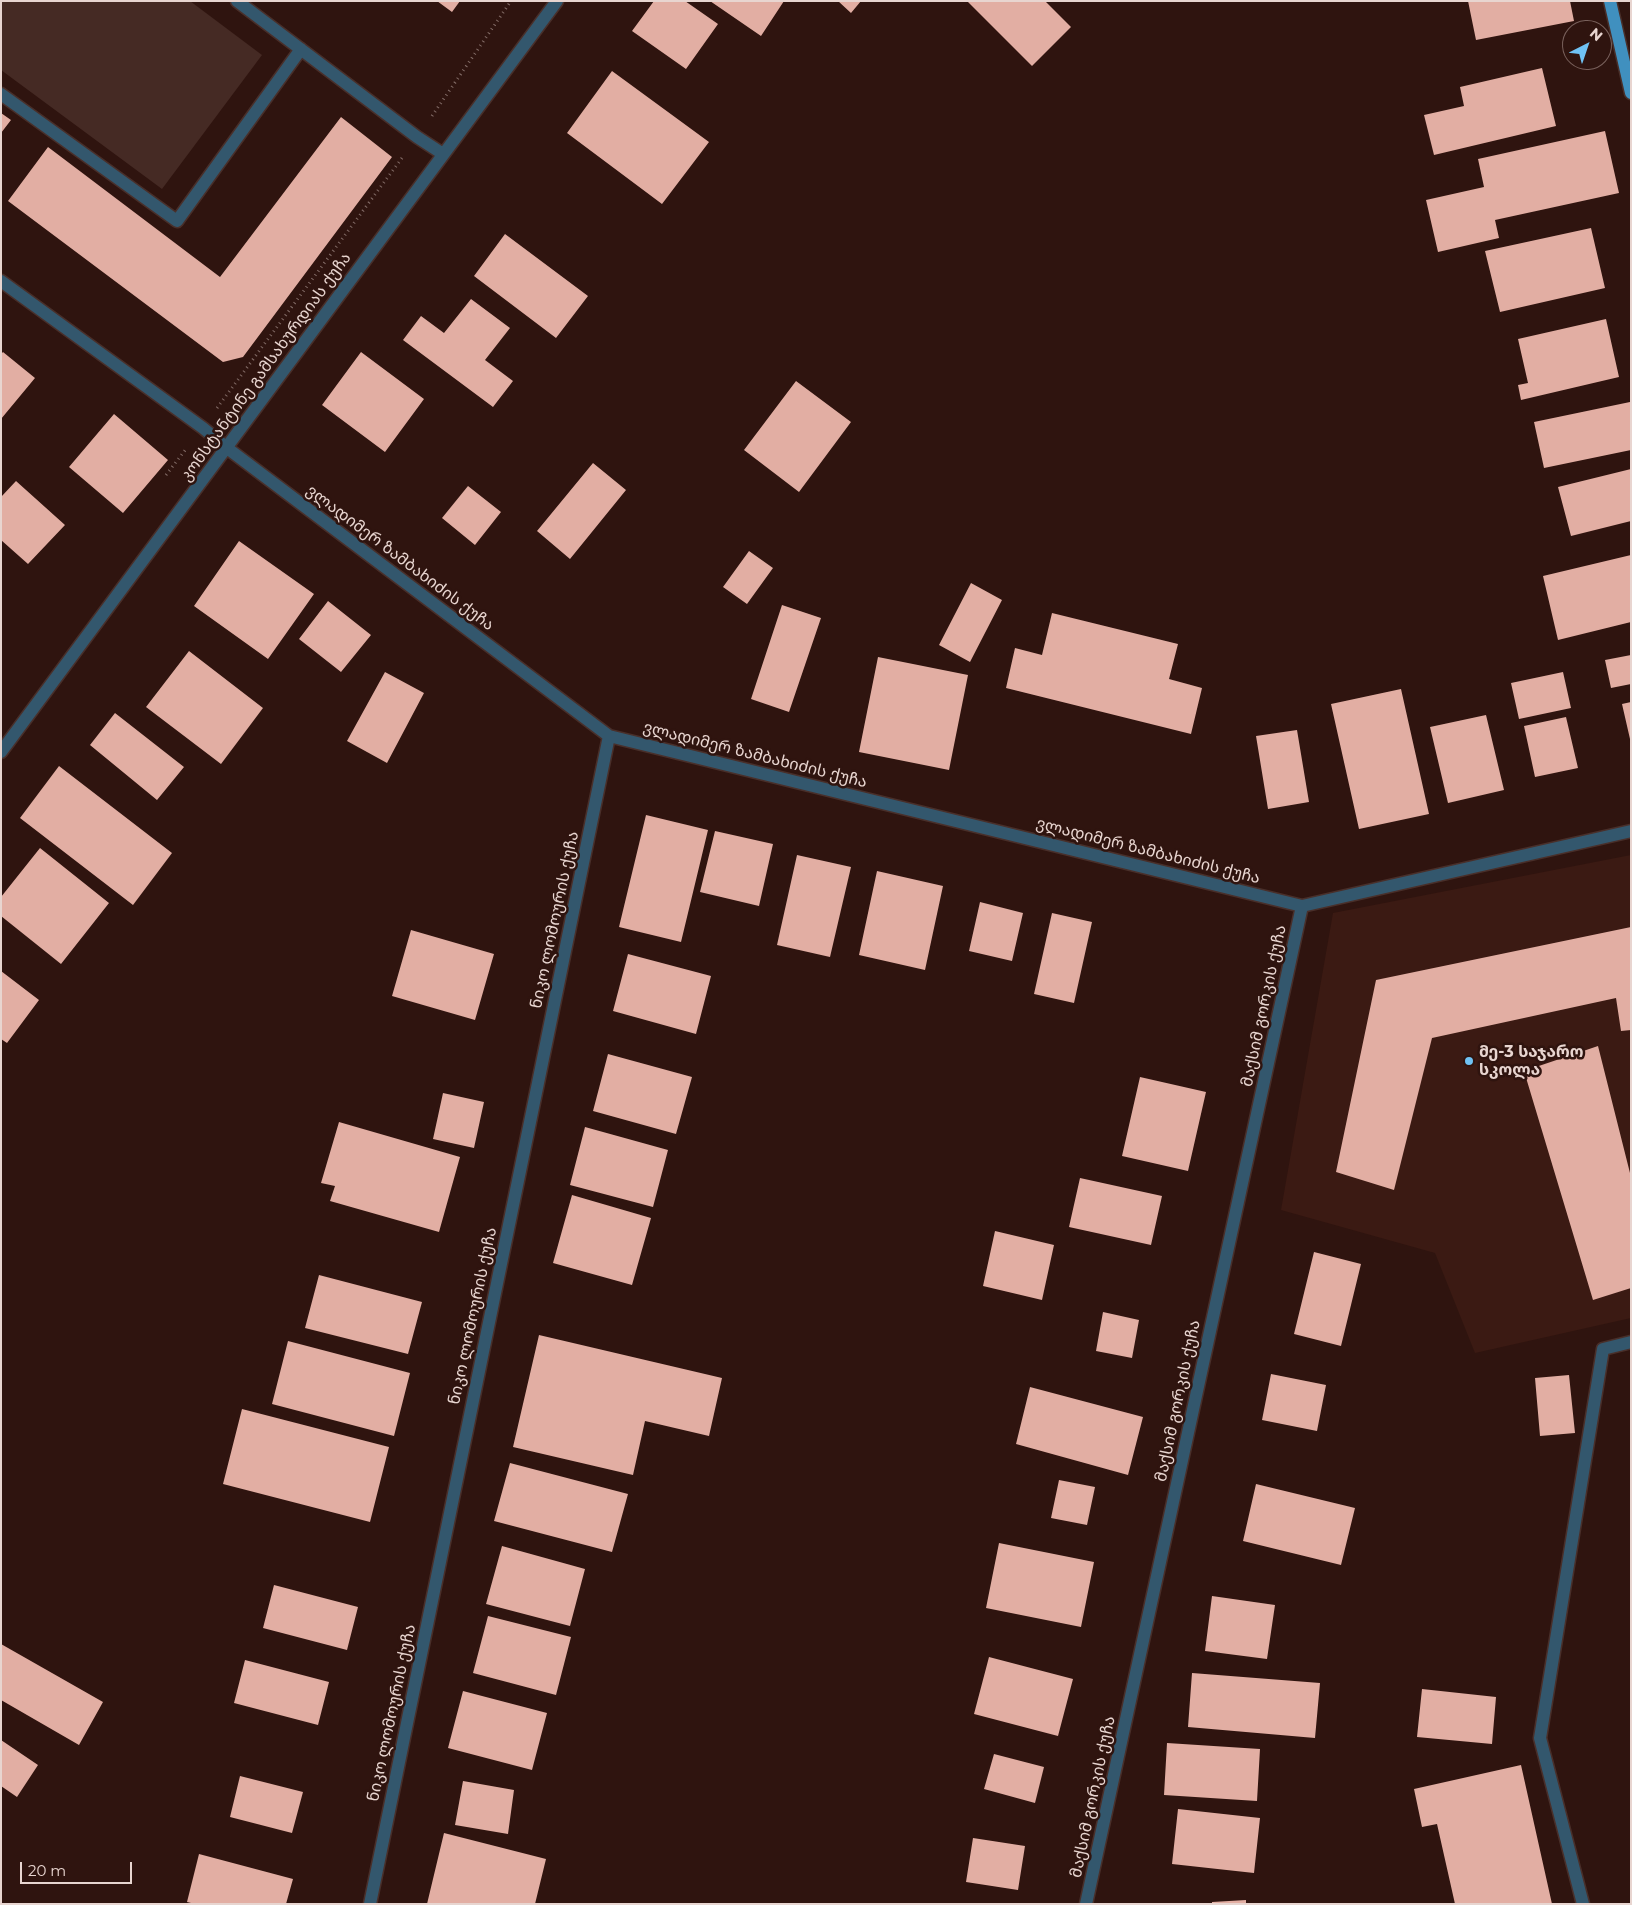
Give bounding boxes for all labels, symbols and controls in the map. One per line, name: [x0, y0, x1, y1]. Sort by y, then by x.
north arrow: [1562, 20, 1612, 70]
text: N: [1586, 24, 1606, 45]
street label: კონსტანტინე გამსახურდიას ქუჩა: [177, 249, 355, 485]
street label: ვლადიმერ ზამბახიძის ქუჩა: [302, 481, 498, 635]
street label: ვლადიმერ ზამბახიძის ქუჩა: [641, 718, 869, 792]
street label: ვლადიმერ ზამბახიძის ქუჩა: [1034, 814, 1262, 888]
street label: ნიკო ლომოურის ქუჩა: [527, 830, 583, 1010]
street label: მაქსიმ გორკის ქუჩა: [1237, 923, 1291, 1089]
place label: მე-3 საჯარო სკოლა: [1479, 1042, 1583, 1080]
marker: მე-3 საჯარო სკოლა: [1463, 1055, 1475, 1067]
street label: ნიკო ლომოურის ქუჩა: [445, 1226, 501, 1406]
street label: მაქსიმ გორკის ქუჩა: [1151, 1318, 1205, 1484]
street label: ნიკო ლომოურის ქუჩა: [364, 1623, 420, 1803]
street label: მაქსიმ გორკის ქუჩა: [1066, 1714, 1120, 1880]
scale bar: [22, 1852, 135, 1884]
text: 20 m: [28, 1861, 66, 1880]

